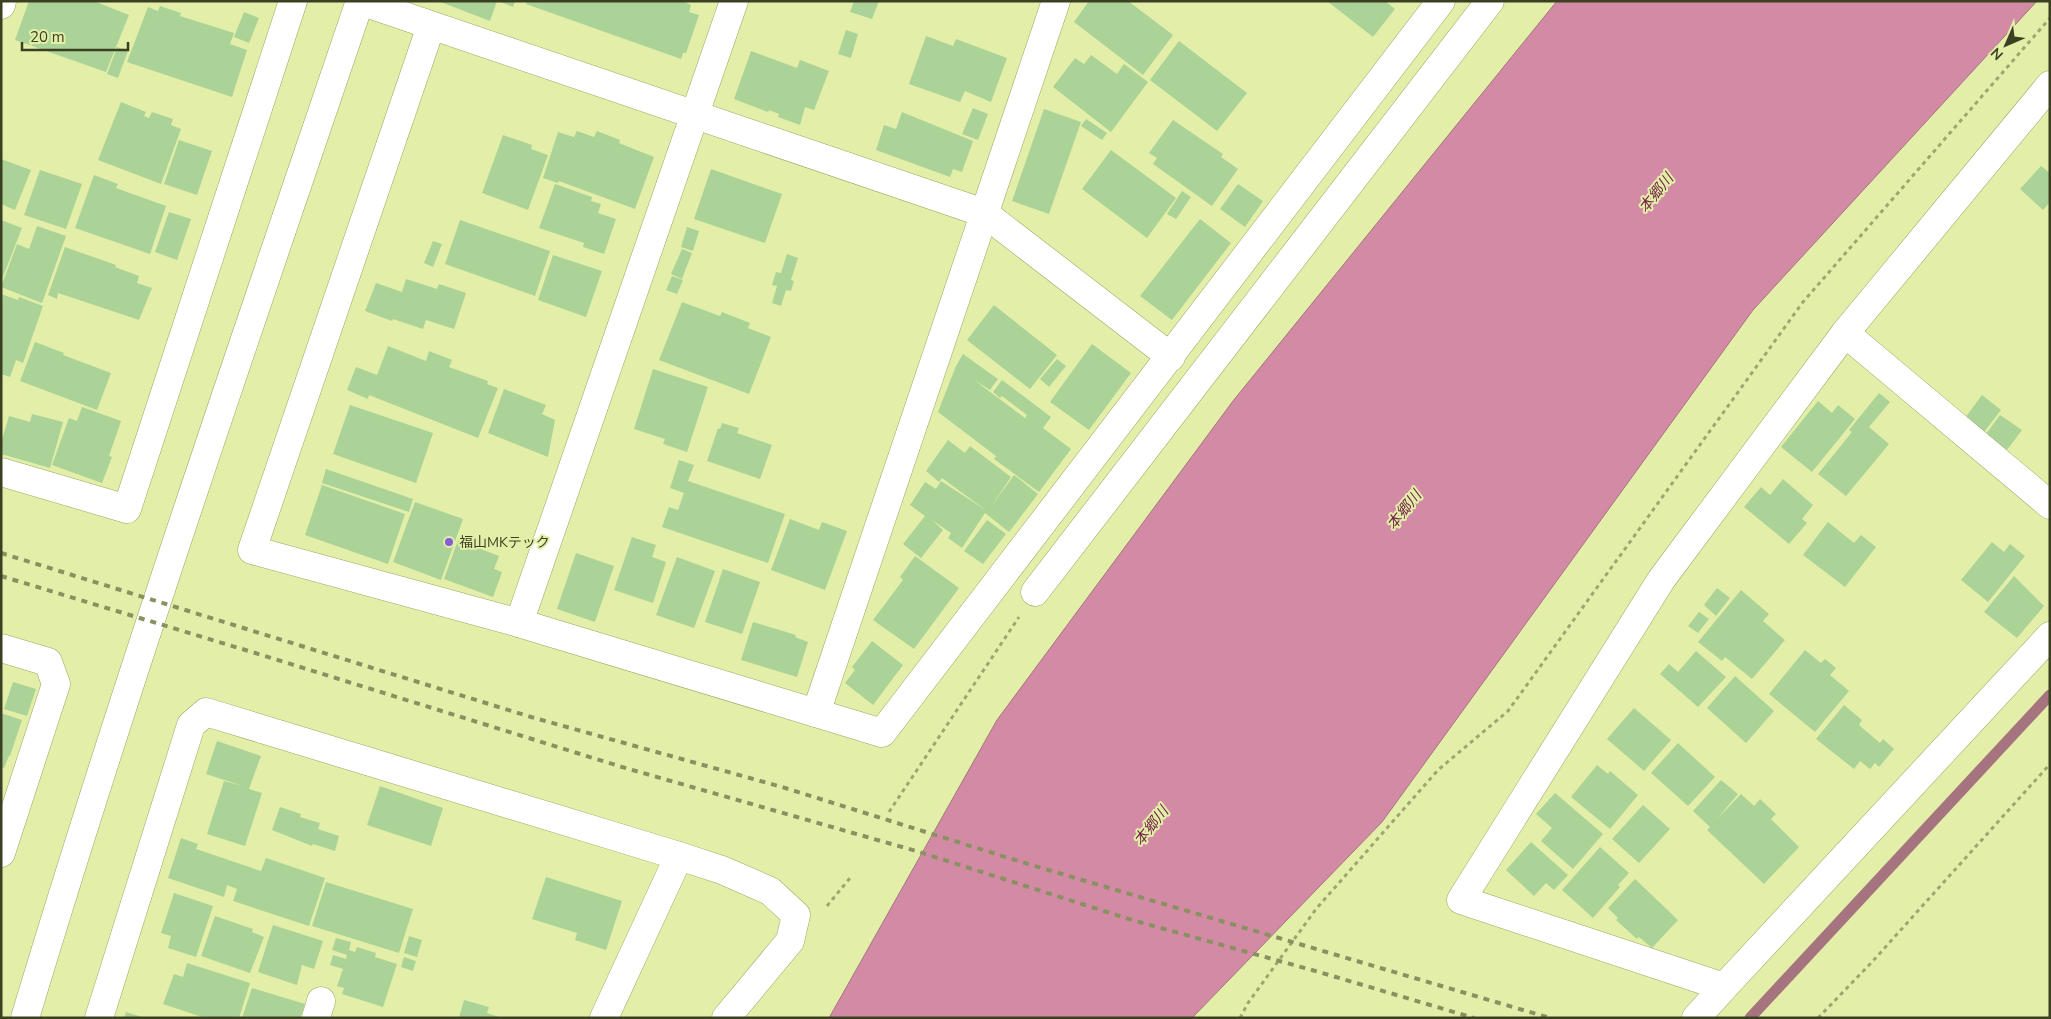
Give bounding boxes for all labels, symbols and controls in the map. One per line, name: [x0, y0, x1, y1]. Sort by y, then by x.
scale bar: [22, 20, 129, 52]
north arrow: [1981, 20, 2031, 70]
text: 20 m: [30, 27, 65, 47]
text: N: [1987, 43, 2008, 64]
water label: 本郷川: [1634, 168, 1679, 217]
water label: 本郷川: [1382, 485, 1427, 534]
place label: 福山MKテック: [459, 533, 550, 552]
marker: 福山MKテック: [443, 536, 455, 548]
water label: 本郷川: [1129, 801, 1174, 850]

